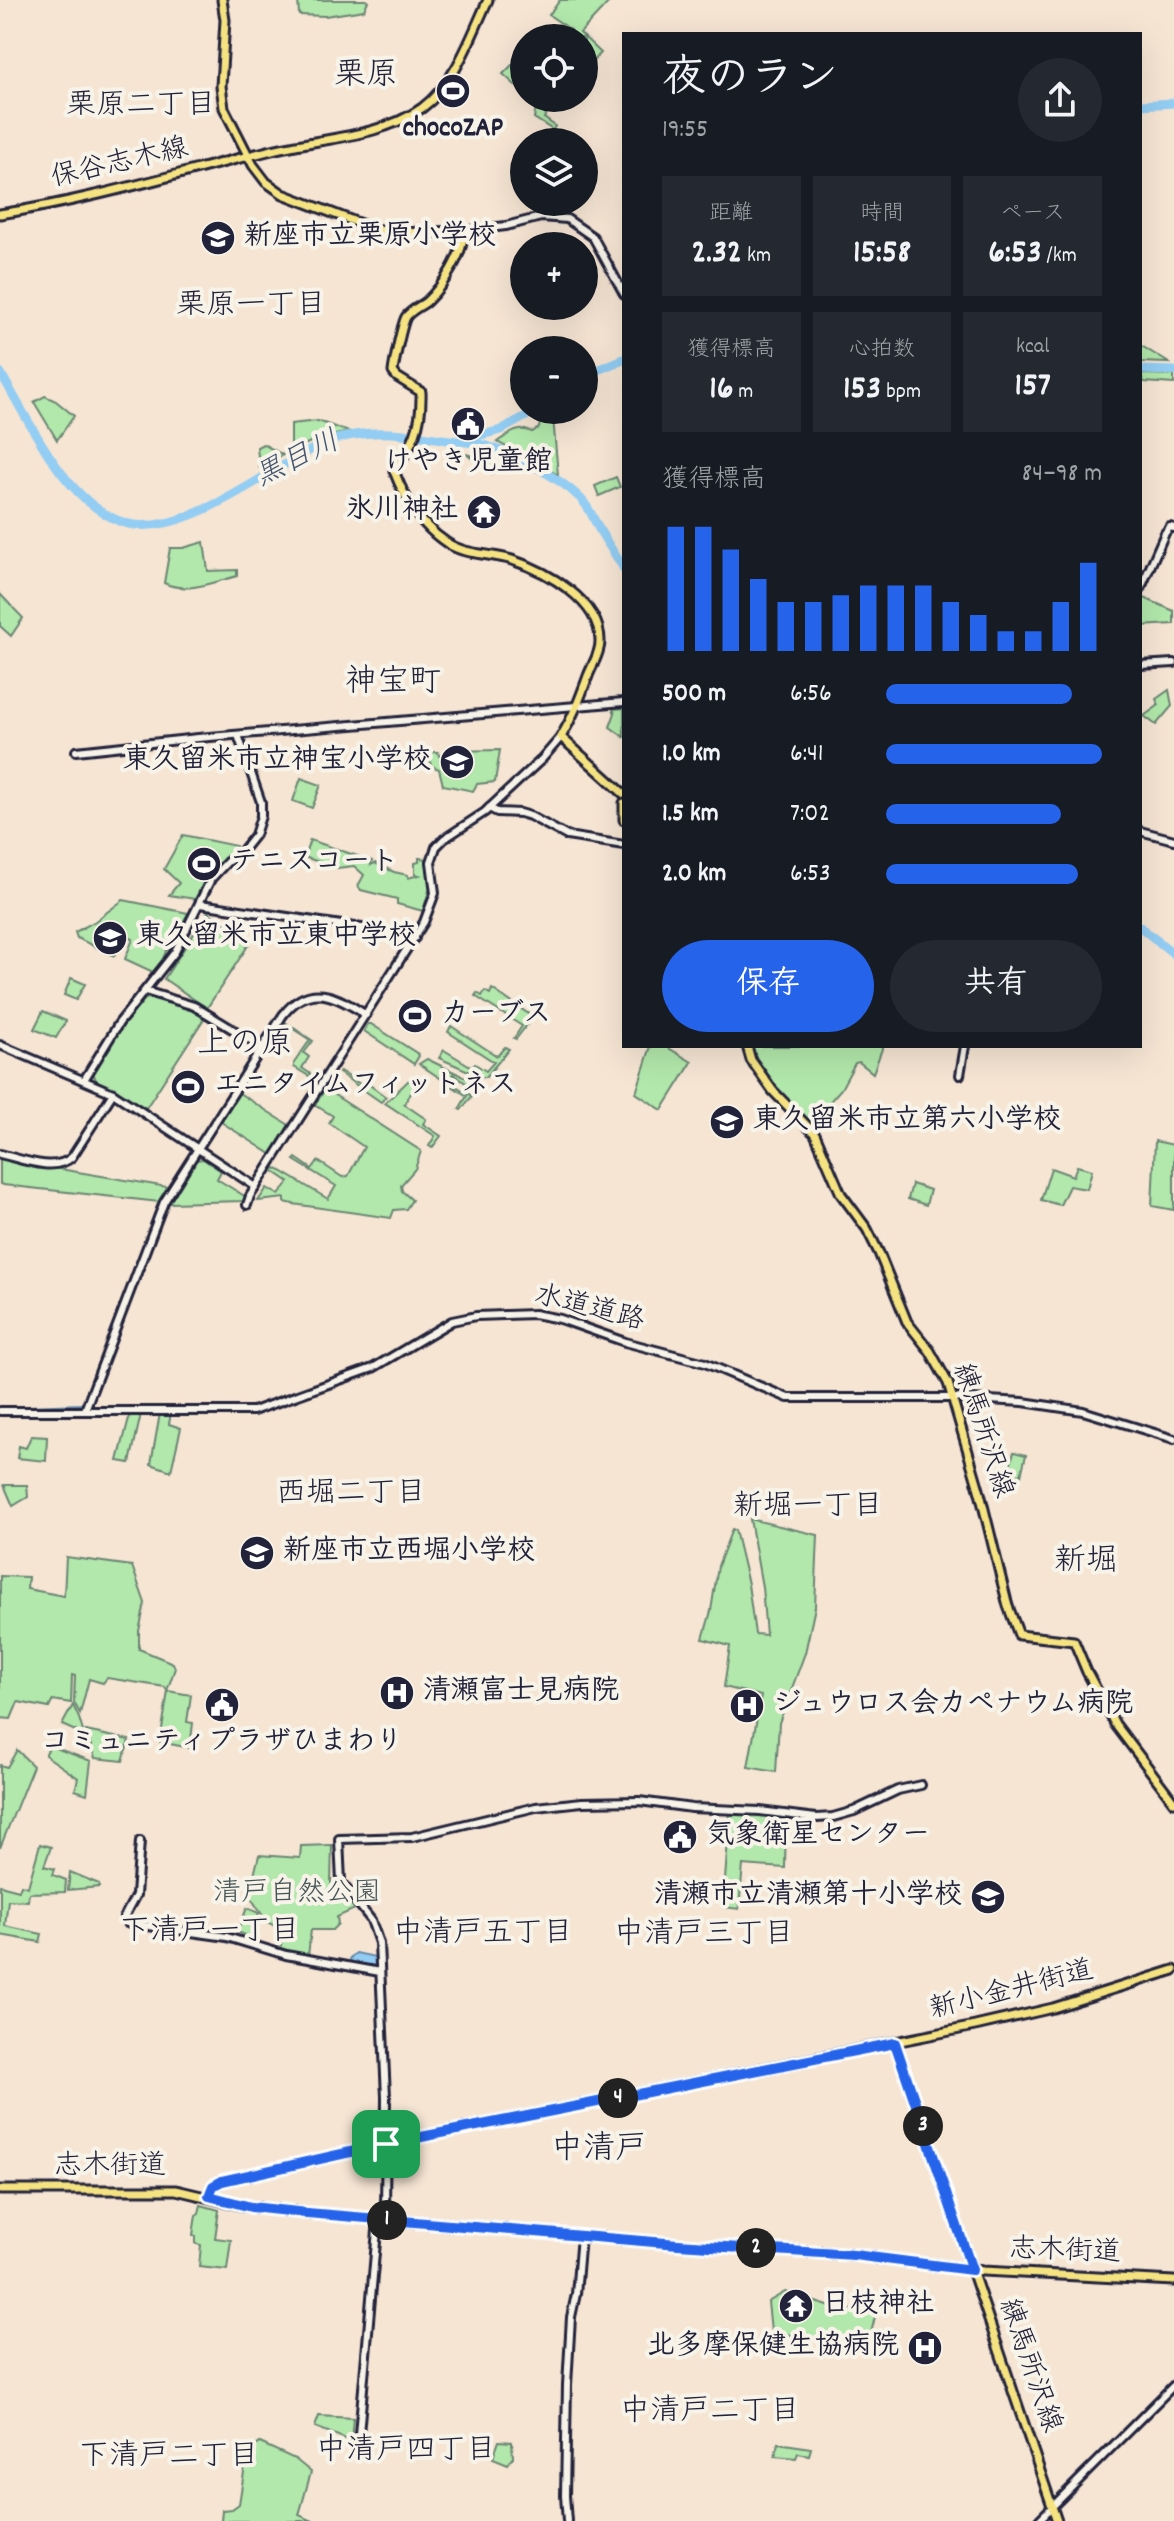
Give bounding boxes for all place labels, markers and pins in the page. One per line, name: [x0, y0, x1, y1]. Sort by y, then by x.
sports icon: chocoZAP: [434, 72, 472, 110]
place label: chocoZAP: [403, 110, 504, 150]
place label: 新座市立栗原小学校: [244, 218, 496, 258]
school or university icon: 新座市立栗原小学校: [199, 219, 237, 257]
public building icon: けやき児童館: [449, 405, 487, 443]
place label: けやき児童館: [384, 444, 552, 484]
place label: 氷川神社: [346, 492, 458, 532]
temple icon: 氷川神社: [465, 493, 503, 531]
place label: 東久留米市立神宝小学校: [123, 742, 431, 782]
school or university icon: 東久留米市立神宝小学校: [438, 743, 476, 781]
place label: テニスコート: [230, 844, 399, 884]
sports icon: テニスコート: [185, 845, 223, 883]
place label: 東久留米市立東中学校: [136, 918, 416, 958]
school or university icon: 東久留米市立東中学校: [91, 919, 129, 957]
place label: カーブス: [441, 996, 551, 1036]
sports icon: カーブス: [396, 997, 434, 1035]
place label: エニタイムフィットネス: [214, 1067, 516, 1107]
sports icon: エニタイムフィットネス: [169, 1068, 207, 1106]
place label: 東久留米市立第六小学校: [753, 1102, 1061, 1142]
school or university icon: 東久留米市立第六小学校: [708, 1103, 746, 1141]
place label: 新座市立西堀小学校: [283, 1533, 535, 1573]
school or university icon: 新座市立西堀小学校: [238, 1534, 276, 1572]
place label: 清瀬富士見病院: [423, 1673, 619, 1713]
hospital icon: 清瀬富士見病院: [378, 1674, 416, 1712]
public building icon: コミュニティプラザひまわり: [203, 1686, 241, 1724]
place label: ジュウロス会カペナウム病院: [773, 1686, 1133, 1726]
hospital icon: ジュウロス会カペナウム病院: [728, 1687, 766, 1725]
place label: コミュニティプラザひまわり: [41, 1724, 403, 1764]
place label: 気象衛星センター: [706, 1817, 930, 1857]
public building icon: 気象衛星センター: [661, 1818, 699, 1856]
place label: 清瀬市立清瀬第十小学校: [654, 1877, 962, 1917]
school or university icon: 清瀬市立清瀬第十小学校: [969, 1878, 1007, 1916]
pin: 4: [598, 2078, 638, 2118]
pin: 3: [903, 2106, 943, 2146]
pin: [352, 2110, 420, 2178]
pin: 1: [367, 2200, 407, 2240]
pin: 2: [736, 2228, 776, 2268]
place label: 日枝神社: [822, 2286, 934, 2326]
temple icon: 日枝神社: [777, 2287, 815, 2325]
place label: 北多摩保健生協病院: [647, 2328, 899, 2368]
hospital icon: 北多摩保健生協病院: [906, 2329, 944, 2367]

